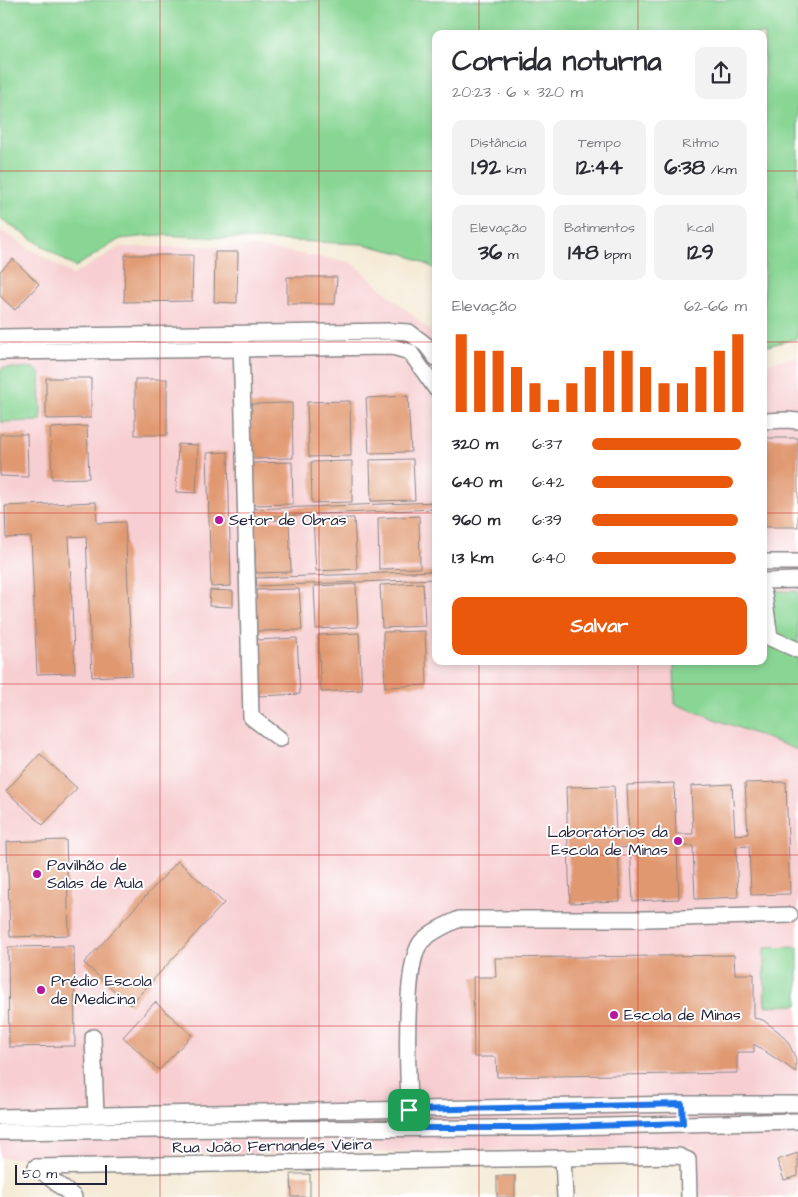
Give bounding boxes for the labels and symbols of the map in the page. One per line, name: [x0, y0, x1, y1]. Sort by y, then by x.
place label: Setor de Obras: [229, 509, 347, 531]
marker: Setor de Obras: [213, 514, 225, 526]
place label: Laboratórios da Escola de Minas: [547, 821, 668, 861]
marker: Laboratórios da Escola de Minas: [672, 835, 684, 847]
place label: Pavilhão de Salas de Aula: [47, 854, 143, 894]
marker: Pavilhão de Salas de Aula: [31, 868, 43, 880]
place label: Prédio Escola de Medicina: [51, 970, 152, 1010]
marker: Prédio Escola de Medicina: [35, 984, 47, 996]
place label: Escola de Minas: [624, 1004, 741, 1026]
marker: Escola de Minas: [608, 1009, 620, 1021]
pin: [388, 1089, 430, 1131]
street label: Rua João Fernandes Vieira: [172, 1133, 372, 1159]
scale bar: [15, 1162, 108, 1185]

